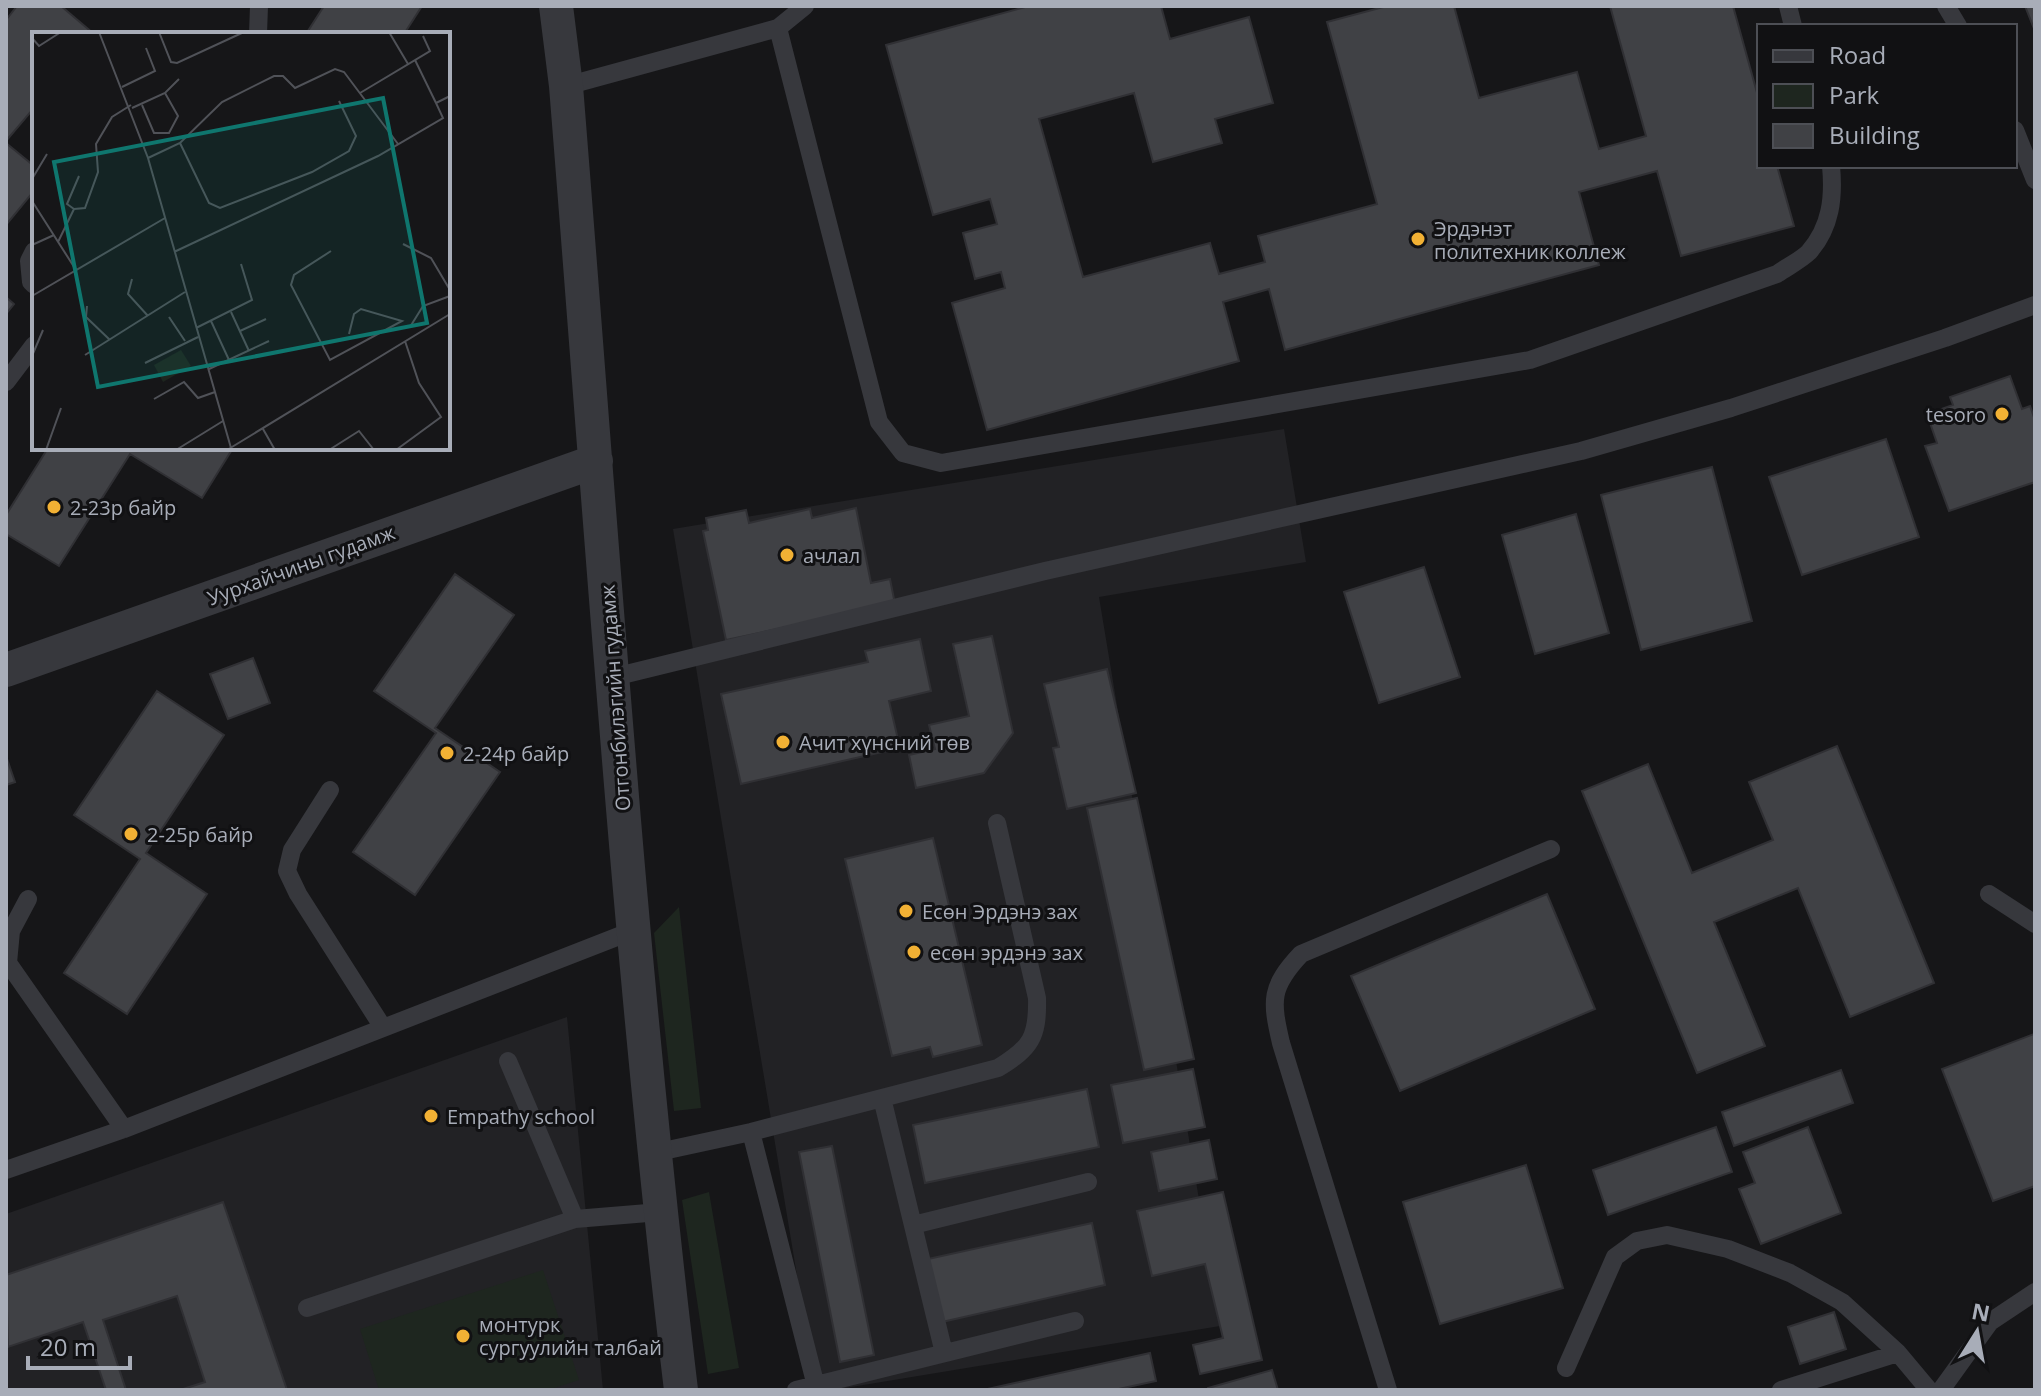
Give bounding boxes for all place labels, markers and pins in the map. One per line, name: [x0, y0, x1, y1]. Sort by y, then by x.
place label: Эрдэнэт политехник коллеж: [1434, 215, 1626, 265]
marker: Эрдэнэт политехник коллеж: [1409, 230, 1427, 248]
place label: tesoro: [1926, 401, 1986, 428]
marker: tesoro: [1993, 405, 2011, 423]
place label: 2-23р байр: [70, 494, 176, 521]
marker: 2-23р байр: [45, 498, 63, 516]
place label: ачлал: [803, 542, 860, 569]
marker: ачлал: [778, 546, 796, 564]
place label: Ачит хүнсний төв: [799, 729, 970, 756]
marker: Ачит хүнсний төв: [774, 733, 792, 751]
place label: 2-24р байр: [463, 740, 569, 767]
marker: 2-24р байр: [438, 744, 456, 762]
place label: 2-25р байр: [147, 821, 253, 848]
marker: 2-25р байр: [122, 825, 140, 843]
place label: Есөн Эрдэнэ зах: [922, 898, 1078, 925]
marker: Есөн Эрдэнэ зах: [897, 902, 915, 920]
place label: есөн эрдэнэ зах: [930, 939, 1084, 966]
marker: есөн эрдэнэ зах: [905, 943, 923, 961]
place label: Empathy school: [447, 1103, 595, 1130]
marker: Empathy school: [422, 1107, 440, 1125]
place label: монтурк сургуулийн талбай: [479, 1311, 662, 1361]
marker: монтурк сургуулийн талбай: [454, 1327, 472, 1345]

